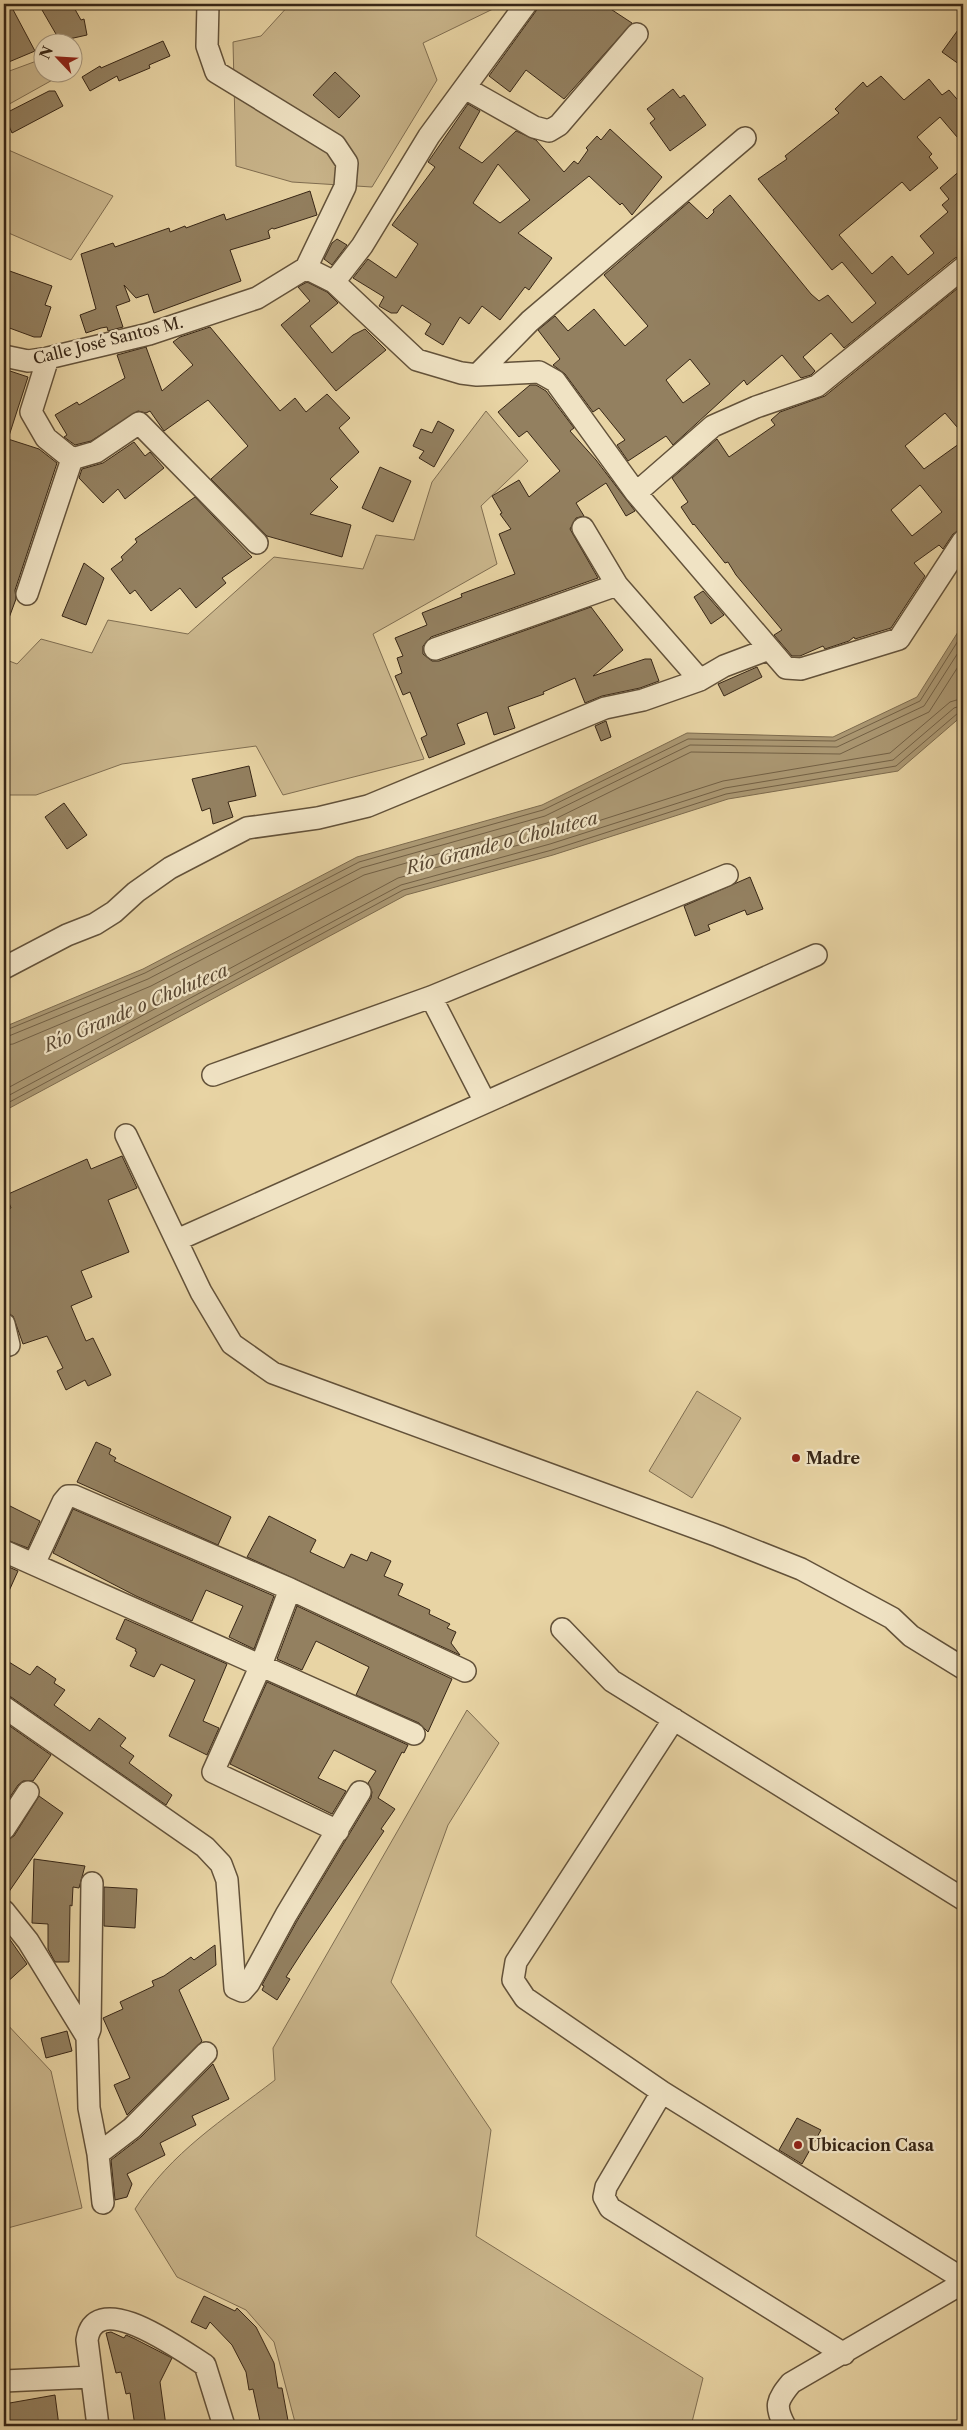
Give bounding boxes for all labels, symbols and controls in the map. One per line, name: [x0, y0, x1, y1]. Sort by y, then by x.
north arrow: [32, 32, 82, 82]
text: N: [35, 43, 57, 62]
street label: Calle José Santos M.: [31, 312, 185, 368]
water label: Río Grande o Choluteca: [402, 807, 601, 880]
water label: Río Grande o Choluteca: [39, 959, 232, 1058]
place label: Madre: [806, 1448, 860, 1468]
marker: Madre: [790, 1452, 802, 1464]
place label: Ubicacion Casa: [808, 2135, 935, 2155]
marker: Ubicacion Casa: [792, 2139, 804, 2151]

